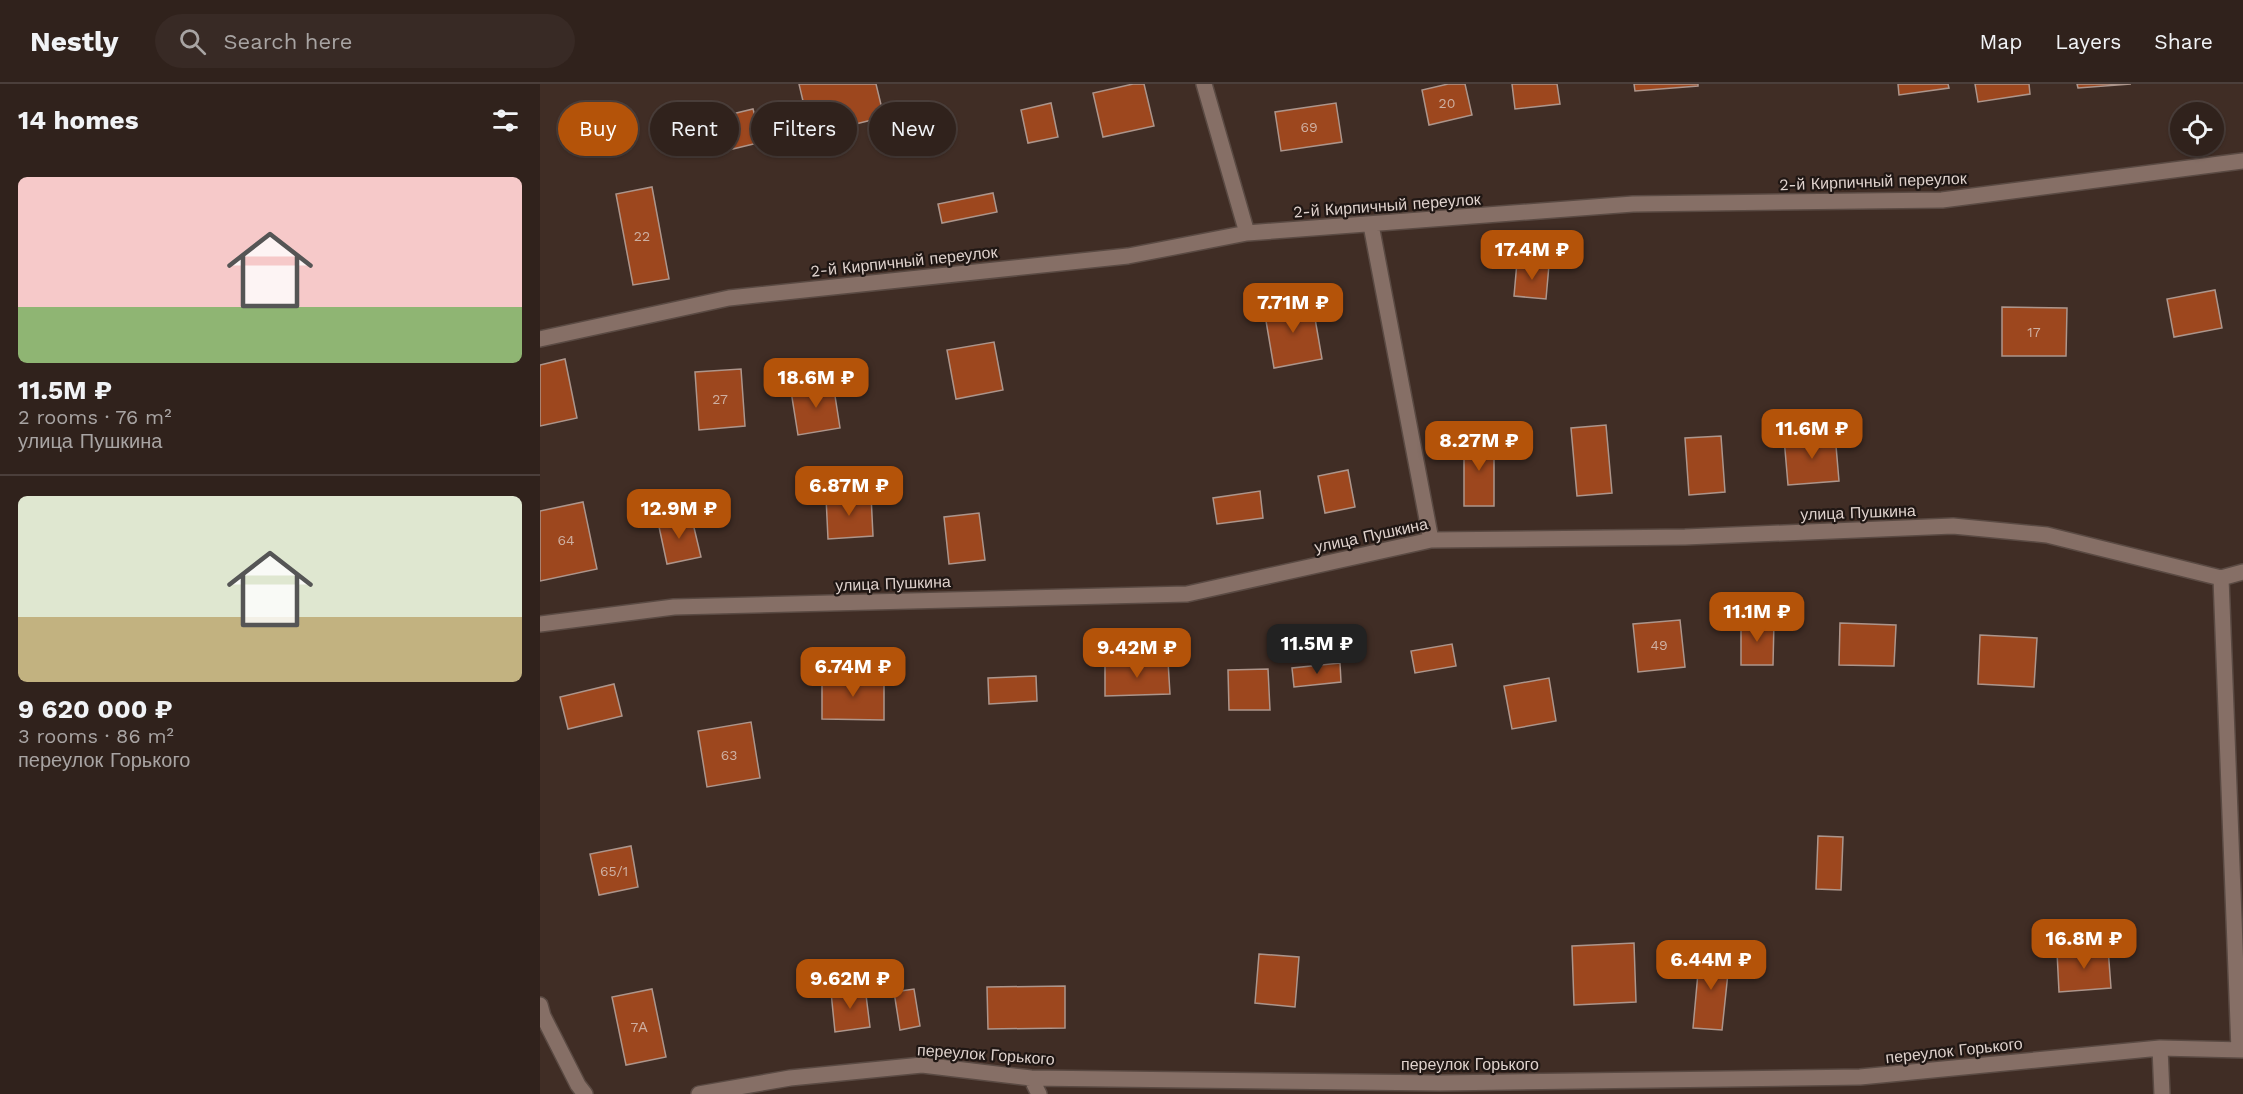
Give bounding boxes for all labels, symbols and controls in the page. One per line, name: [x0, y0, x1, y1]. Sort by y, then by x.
search box: [155, 14, 575, 68]
text: Nestly: [30, 25, 119, 58]
icon: search: [176, 25, 209, 58]
text: Search here: [224, 29, 352, 54]
text: Map: [1979, 29, 2022, 54]
text: Layers: [2055, 29, 2121, 54]
text: Share: [2154, 29, 2213, 54]
house number: 20: [1439, 95, 1455, 111]
chip: Buy: [558, 102, 638, 156]
chip: Rent: [650, 102, 739, 156]
chip: Filters: [751, 102, 857, 156]
chip: New: [869, 102, 956, 156]
map controls: [2170, 102, 2224, 156]
button: locate: [2170, 102, 2224, 156]
icon: filters: [489, 104, 522, 137]
text: 14 homes: [18, 105, 139, 135]
house number: 69: [1300, 119, 1318, 135]
street label: 2-й Кирпичный переулок: [1779, 169, 1968, 194]
street label: 2-й Кирпичный переулок: [1293, 189, 1482, 222]
icon: home: [216, 216, 324, 324]
house number: 22: [634, 228, 650, 244]
pin: 17.4M ₽: [1477, 230, 1587, 281]
text: 17.4M ₽: [1495, 237, 1569, 261]
street label: 2-й Кирпичный переулок: [810, 242, 999, 281]
pin: 7.71M ₽: [1238, 283, 1348, 334]
text: 7.71M ₽: [1257, 290, 1329, 314]
house number: 17: [2027, 324, 2041, 340]
pin: 18.6M ₽: [761, 358, 871, 409]
text: 18.6M ₽: [778, 365, 854, 389]
text: 11.5M ₽: [18, 375, 112, 405]
house number: 27: [712, 391, 728, 407]
text: 2 rooms · 76 m²: [18, 405, 171, 429]
pin: 11.6M ₽: [1757, 409, 1867, 460]
text: 11.6M ₽: [1776, 416, 1848, 440]
pin: 8.27M ₽: [1424, 421, 1534, 472]
text: 8.27M ₽: [1439, 428, 1519, 452]
text: улица Пушкина: [18, 429, 162, 453]
pin: 6.87M ₽: [794, 466, 904, 517]
text: 6.87M ₽: [809, 473, 889, 497]
pin: 12.9M ₽: [624, 489, 734, 540]
text: 12.9M ₽: [641, 496, 717, 520]
street label: улица Пушкина: [1800, 501, 1916, 524]
street label: улица Пушкина: [1313, 514, 1430, 557]
house number: 64: [557, 532, 575, 548]
icon: home: [216, 535, 324, 643]
street label: улица Пушкина: [835, 572, 951, 595]
pin: 11.1M ₽: [1702, 592, 1812, 643]
text: 11.1M ₽: [1723, 599, 1791, 623]
pin: 11.5M ₽: [1262, 624, 1372, 675]
pin: 9.42M ₽: [1082, 628, 1192, 679]
text: 11.5M ₽: [1281, 631, 1353, 655]
text: 9.42M ₽: [1097, 635, 1177, 659]
house number: 49: [1650, 637, 1668, 653]
pin: 6.74M ₽: [798, 647, 908, 698]
text: 6.74M ₽: [815, 654, 891, 678]
text: 9 620 000 ₽: [18, 694, 173, 724]
text: 3 rooms · 86 m²: [18, 724, 174, 748]
house number: 63: [721, 747, 737, 763]
text: переулок Горького: [18, 748, 190, 772]
house number: 65/1: [600, 863, 628, 879]
pin: 16.8M ₽: [2029, 919, 2139, 970]
text: 16.8M ₽: [2046, 926, 2122, 950]
pin: 6.44M ₽: [1656, 940, 1766, 991]
text: 6.44M ₽: [1670, 947, 1752, 971]
pin: 9.62M ₽: [795, 959, 905, 1010]
text: 9.62M ₽: [810, 966, 890, 990]
house number: 7А: [630, 1019, 648, 1035]
street label: переулок Горького: [1884, 1034, 2024, 1067]
street label: переулок Горького: [917, 1040, 1056, 1069]
street label: переулок Горького: [1401, 1055, 1539, 1074]

